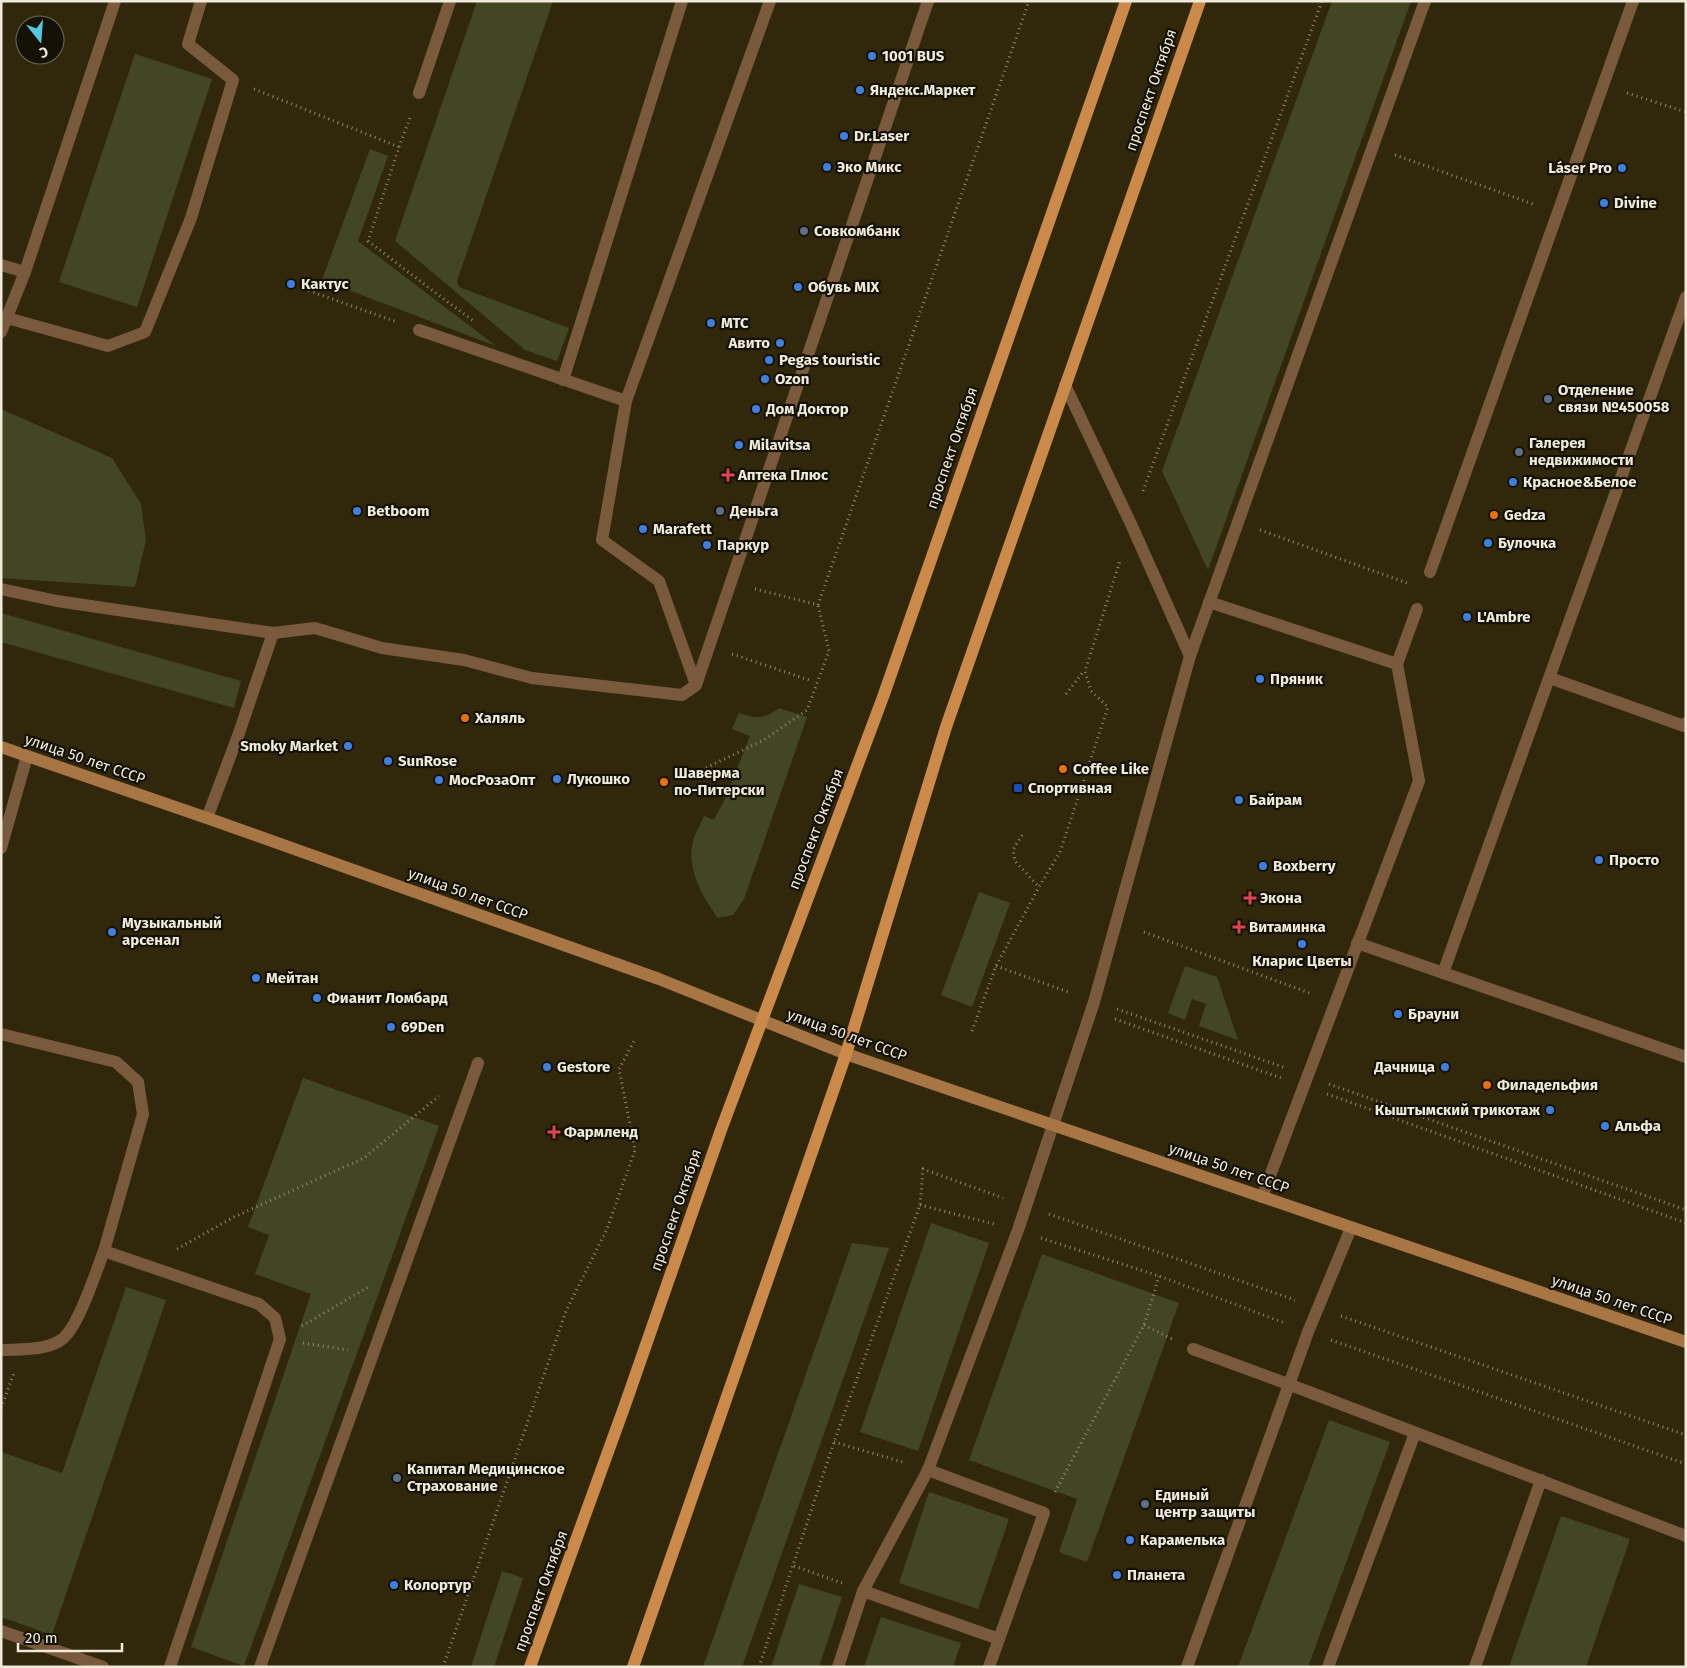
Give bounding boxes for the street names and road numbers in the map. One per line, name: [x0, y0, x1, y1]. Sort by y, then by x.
street label: проспект Октября: [1122, 27, 1180, 153]
street label: проспект Октября: [923, 385, 981, 511]
street label: улица 50 лет СССР: [22, 730, 148, 788]
street label: проспект Октября: [785, 766, 847, 892]
street label: улица 50 лет СССР: [406, 864, 531, 924]
street label: улица 50 лет СССР: [785, 1005, 910, 1065]
street label: улица 50 лет СССР: [1166, 1139, 1292, 1197]
street label: проспект Октября: [647, 1147, 705, 1273]
street label: улица 50 лет СССР: [1549, 1271, 1675, 1329]
street label: проспект Октября: [511, 1528, 571, 1654]

